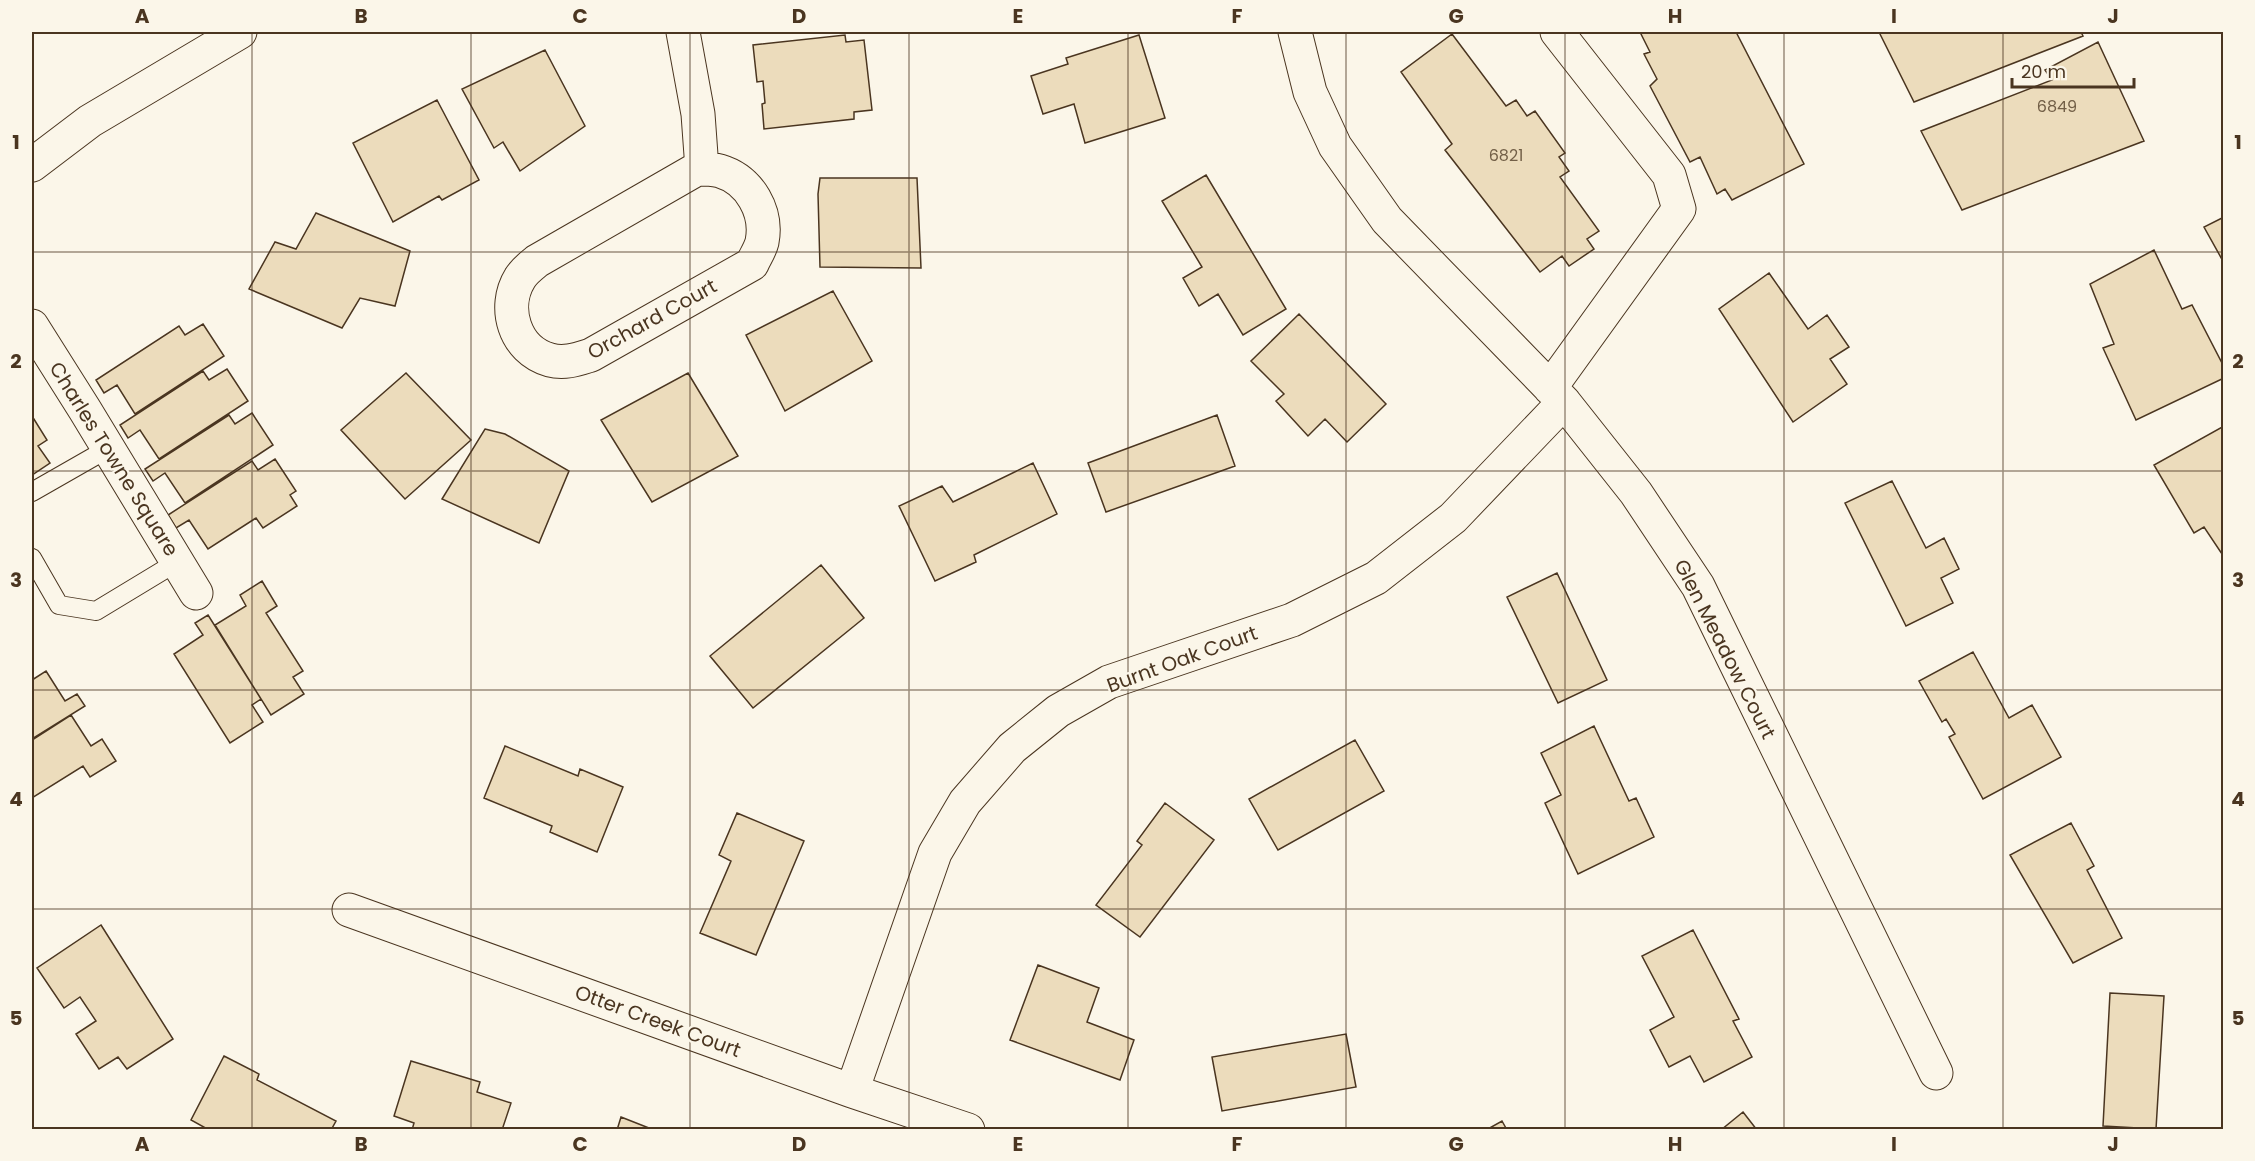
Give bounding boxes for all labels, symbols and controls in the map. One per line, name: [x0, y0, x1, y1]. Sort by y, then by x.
text: A: [135, 2, 150, 30]
text: B: [354, 2, 368, 30]
text: C: [572, 2, 588, 30]
text: D: [792, 2, 806, 30]
text: E: [1013, 2, 1023, 30]
text: F: [1232, 2, 1243, 30]
text: G: [1448, 2, 1464, 30]
text: H: [1668, 2, 1682, 30]
text: I: [1891, 2, 1897, 30]
text: J: [2107, 2, 2119, 30]
scale bar: [2012, 51, 2134, 89]
text: 20 m: [2021, 59, 2066, 84]
house number: 6849: [2037, 95, 2077, 118]
text: 1: [12, 128, 20, 156]
text: 1: [2234, 128, 2242, 156]
house number: 6821: [1489, 144, 1523, 167]
street label: Orchard Court: [582, 272, 722, 366]
text: 2: [10, 347, 22, 375]
text: 2: [2232, 347, 2244, 375]
street label: Charles Towne Square: [43, 356, 185, 562]
street label: Glen Meadow Court: [1668, 554, 1782, 744]
text: 3: [10, 566, 22, 594]
text: 3: [2232, 566, 2244, 594]
street label: Burnt Oak Court: [1103, 619, 1261, 699]
text: 4: [9, 785, 23, 813]
text: 4: [2231, 785, 2245, 813]
street label: Otter Creek Court: [571, 978, 745, 1064]
text: 5: [10, 1004, 23, 1032]
text: 5: [2232, 1004, 2245, 1032]
text: A: [135, 1130, 150, 1158]
text: B: [354, 1130, 368, 1158]
text: C: [572, 1130, 588, 1158]
text: D: [792, 1130, 806, 1158]
text: E: [1013, 1130, 1023, 1158]
text: F: [1232, 1130, 1243, 1158]
text: G: [1448, 1130, 1464, 1158]
text: H: [1668, 1130, 1682, 1158]
text: I: [1891, 1130, 1897, 1158]
text: J: [2107, 1130, 2119, 1158]

